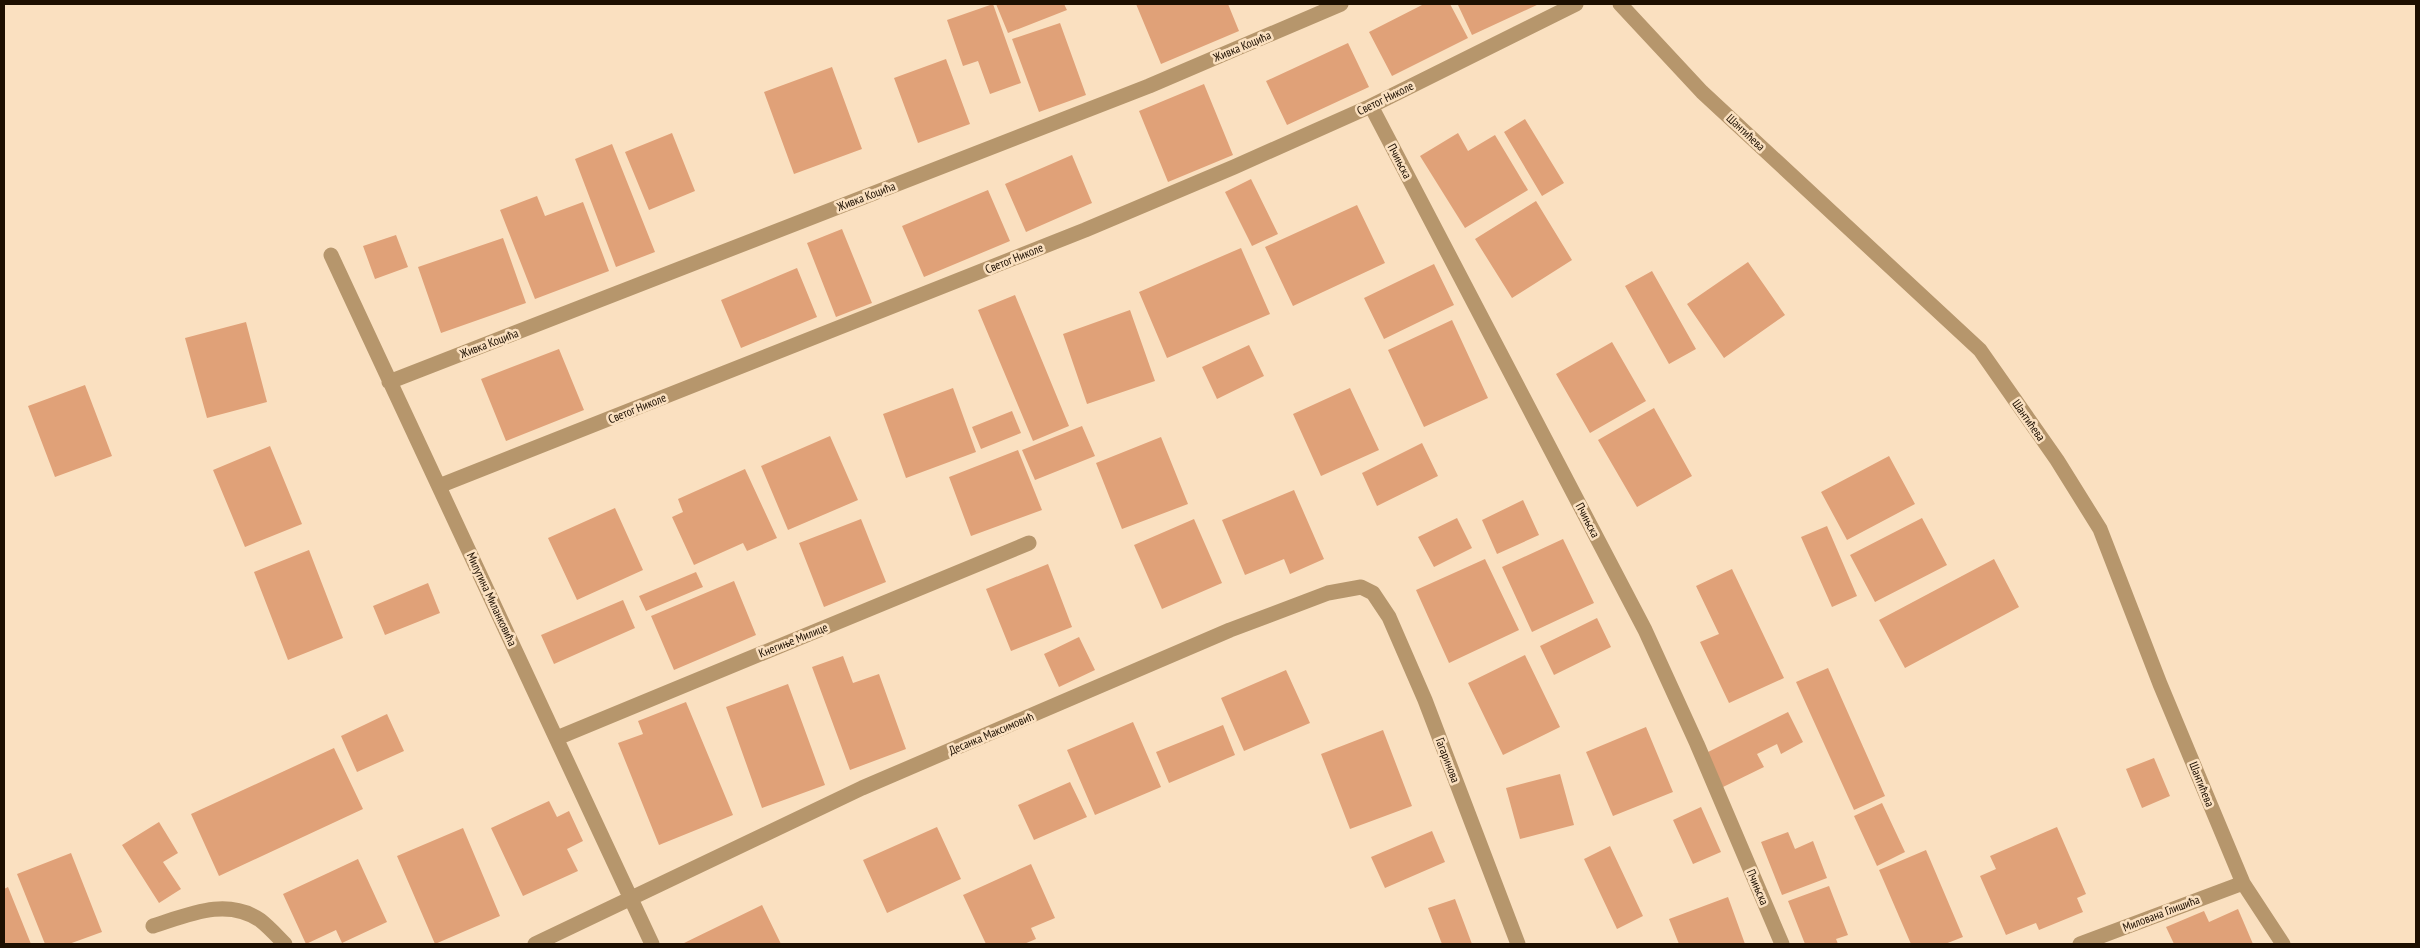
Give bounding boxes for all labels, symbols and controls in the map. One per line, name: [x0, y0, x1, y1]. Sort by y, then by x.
street label: Живка Коцића: [1210, 27, 1273, 65]
street label: Светог Николе: [1354, 78, 1416, 118]
street label: Шантићева: [1724, 110, 1769, 154]
street label: Пчињска: [1385, 141, 1415, 181]
street label: Живка Коцића: [834, 178, 897, 214]
street label: Светог Николе: [983, 240, 1045, 276]
street label: Живка Коцића: [457, 325, 520, 361]
street label: Светог Николе: [606, 390, 668, 426]
street label: Шантићева: [2009, 396, 2049, 444]
street label: Пчињска: [1573, 500, 1603, 540]
street label: Милутина Миланковића: [464, 550, 520, 648]
street label: Кнегиње Милице: [756, 619, 830, 661]
street label: Десанка Максимовић: [946, 708, 1036, 758]
street label: Гагаринова: [1433, 735, 1463, 785]
street label: Шантићева: [2186, 759, 2218, 809]
street label: Пчињска: [1744, 867, 1772, 907]
street label: Милована Глишића: [2120, 891, 2202, 935]

